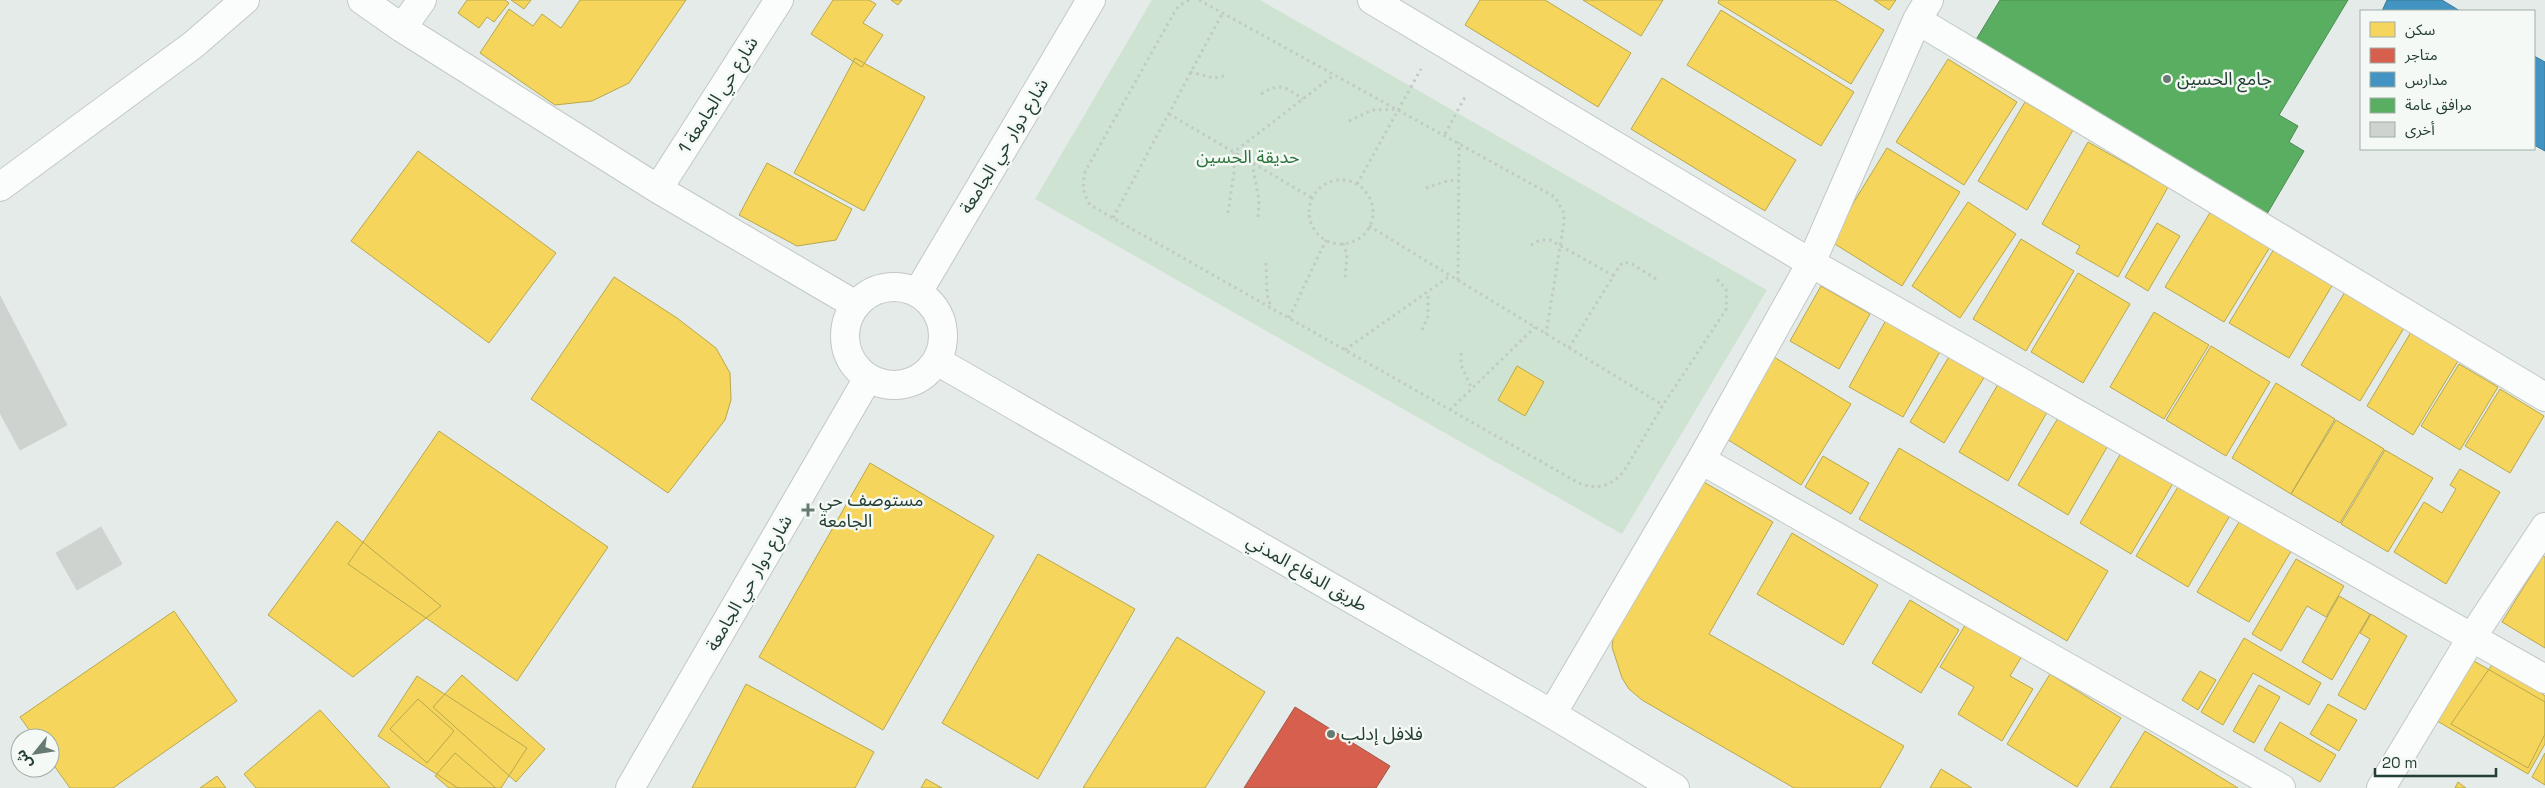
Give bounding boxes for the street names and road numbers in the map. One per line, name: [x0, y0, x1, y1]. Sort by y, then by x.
street label: شارع حي الجامعة 1: [672, 32, 765, 159]
street label: شارع دوار حي الجامعة: [954, 74, 1056, 219]
street label: شارع دوار حي الجامعة: [700, 510, 800, 657]
street label: طريق الدفاع المدني: [1241, 529, 1372, 619]

